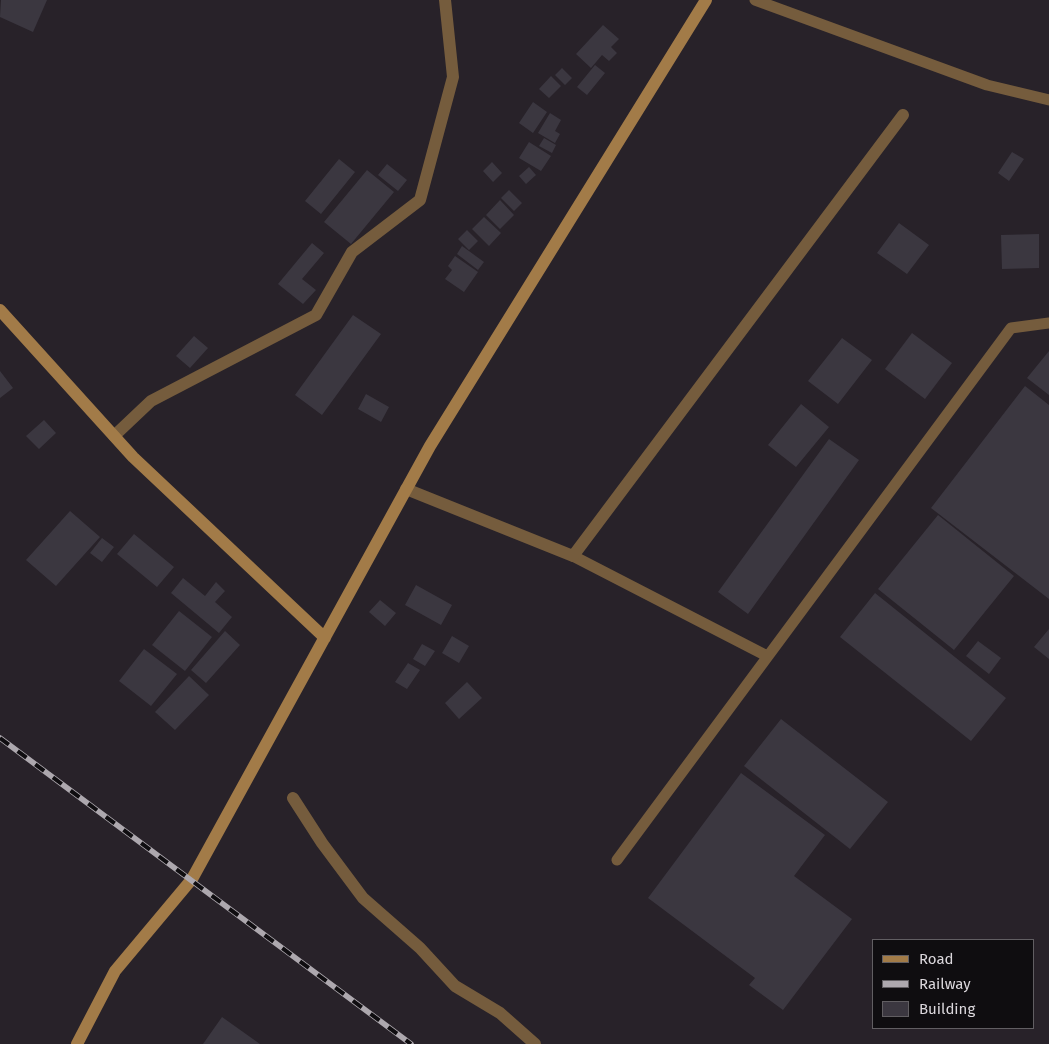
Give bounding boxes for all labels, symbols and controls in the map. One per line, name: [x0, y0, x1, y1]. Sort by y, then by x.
legend: [872, 939, 1034, 1029]
text: Road: [919, 950, 954, 968]
text: Railway: [919, 975, 971, 993]
text: Building: [919, 1000, 975, 1018]

